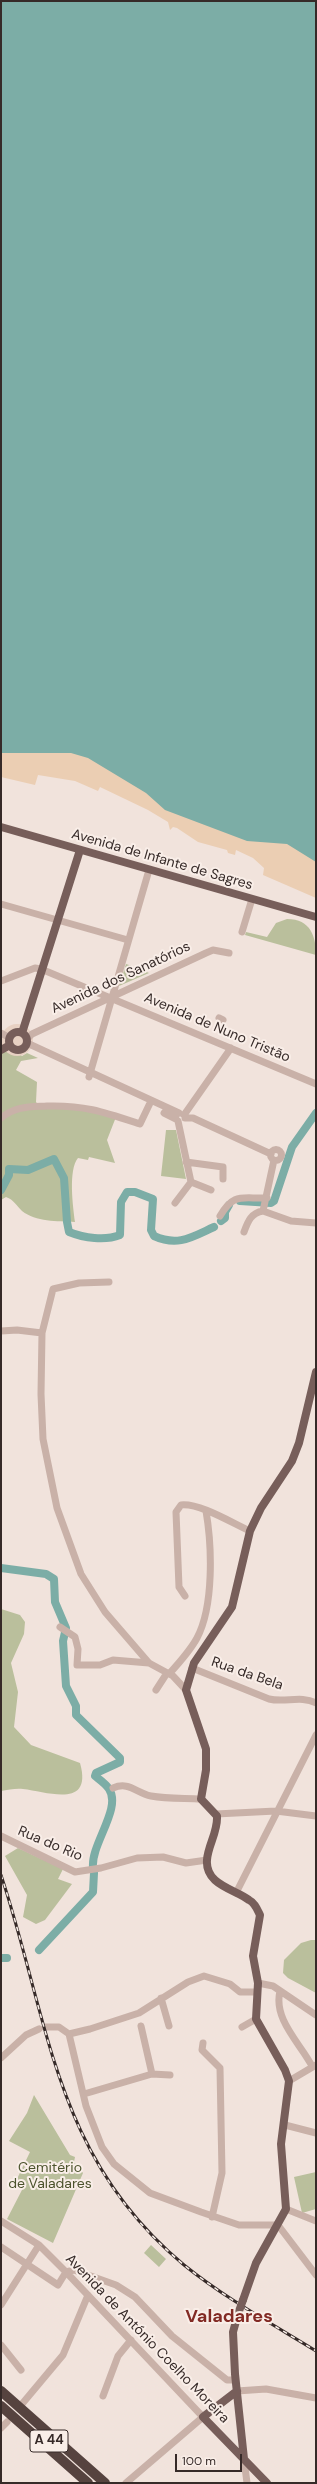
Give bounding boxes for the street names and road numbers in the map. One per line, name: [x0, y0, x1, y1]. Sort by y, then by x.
street label: Avenida de Infante de Sagres: [69, 826, 255, 894]
street label: Avenida dos Sanatórios: [49, 938, 193, 1018]
street label: Avenida de Nuno Tristão: [141, 990, 293, 1066]
street label: Rua da Bela: [209, 1654, 285, 1694]
street label: Rua do Rio: [15, 1823, 85, 1865]
street label: Avenida de António Coelho Moreira: [62, 2251, 232, 2427]
road number: A 44: [30, 2430, 68, 2452]

